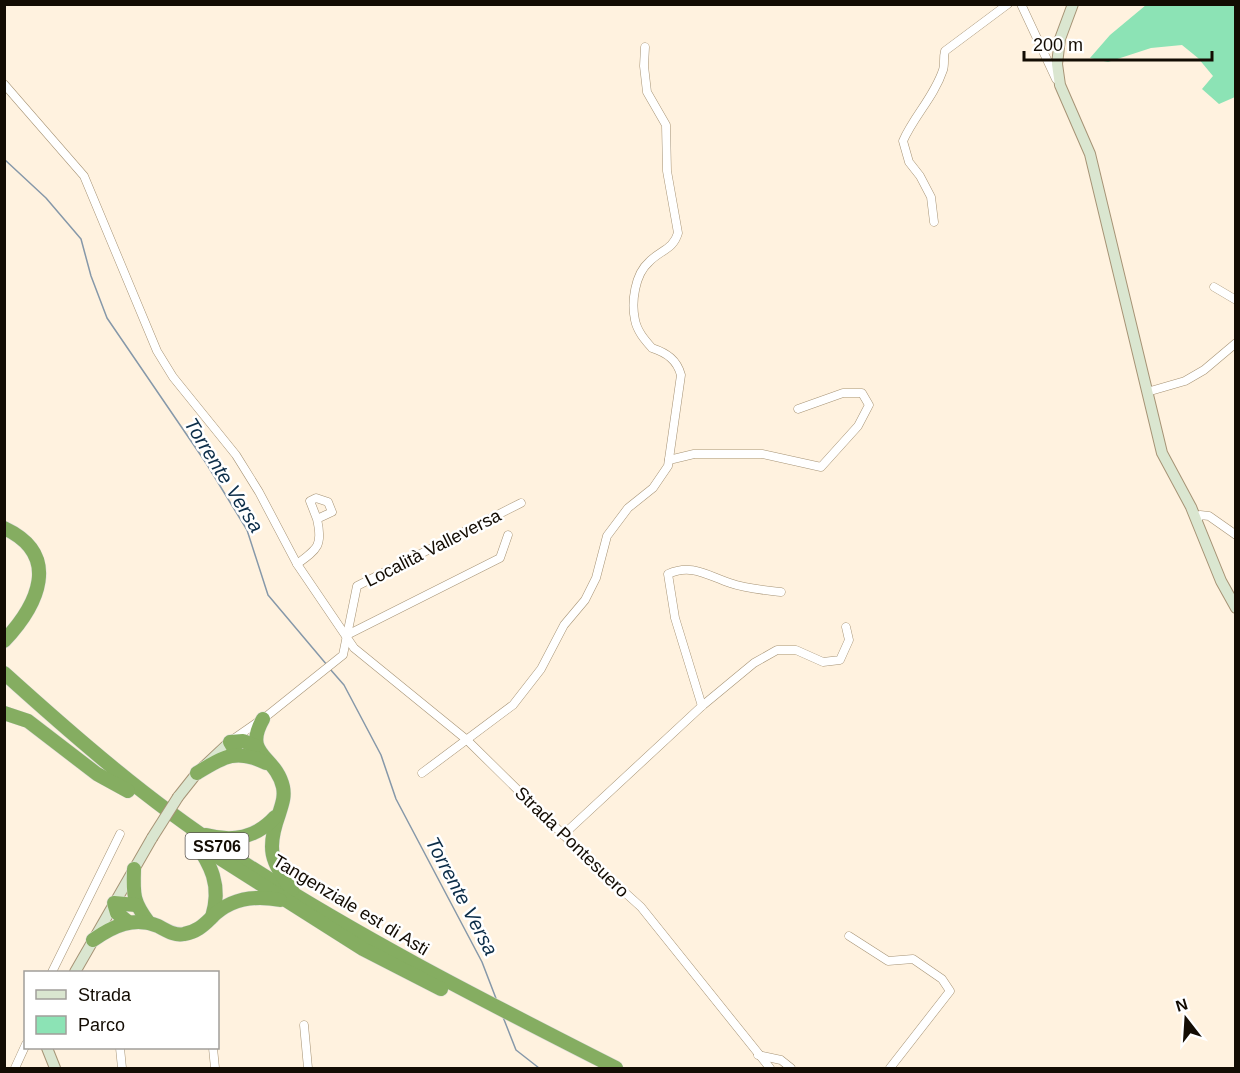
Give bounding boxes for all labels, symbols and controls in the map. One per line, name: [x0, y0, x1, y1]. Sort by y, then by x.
scale bar: [1024, 24, 1212, 62]
text: 200 m: [1033, 35, 1083, 55]
water label: Torrente Versa: [180, 414, 268, 536]
street label: Località Valleversa: [362, 505, 505, 591]
street label: Strada Pontesuero: [511, 783, 633, 901]
road number: SS706: [186, 833, 248, 859]
water label: Torrente Versa: [422, 833, 502, 959]
street label: Tangenziale est di Asti: [270, 851, 432, 959]
legend: [24, 971, 219, 1049]
text: Strada: [78, 985, 132, 1005]
north arrow: [1156, 989, 1216, 1049]
text: N: [1174, 995, 1190, 1015]
text: Parco: [78, 1015, 125, 1035]

